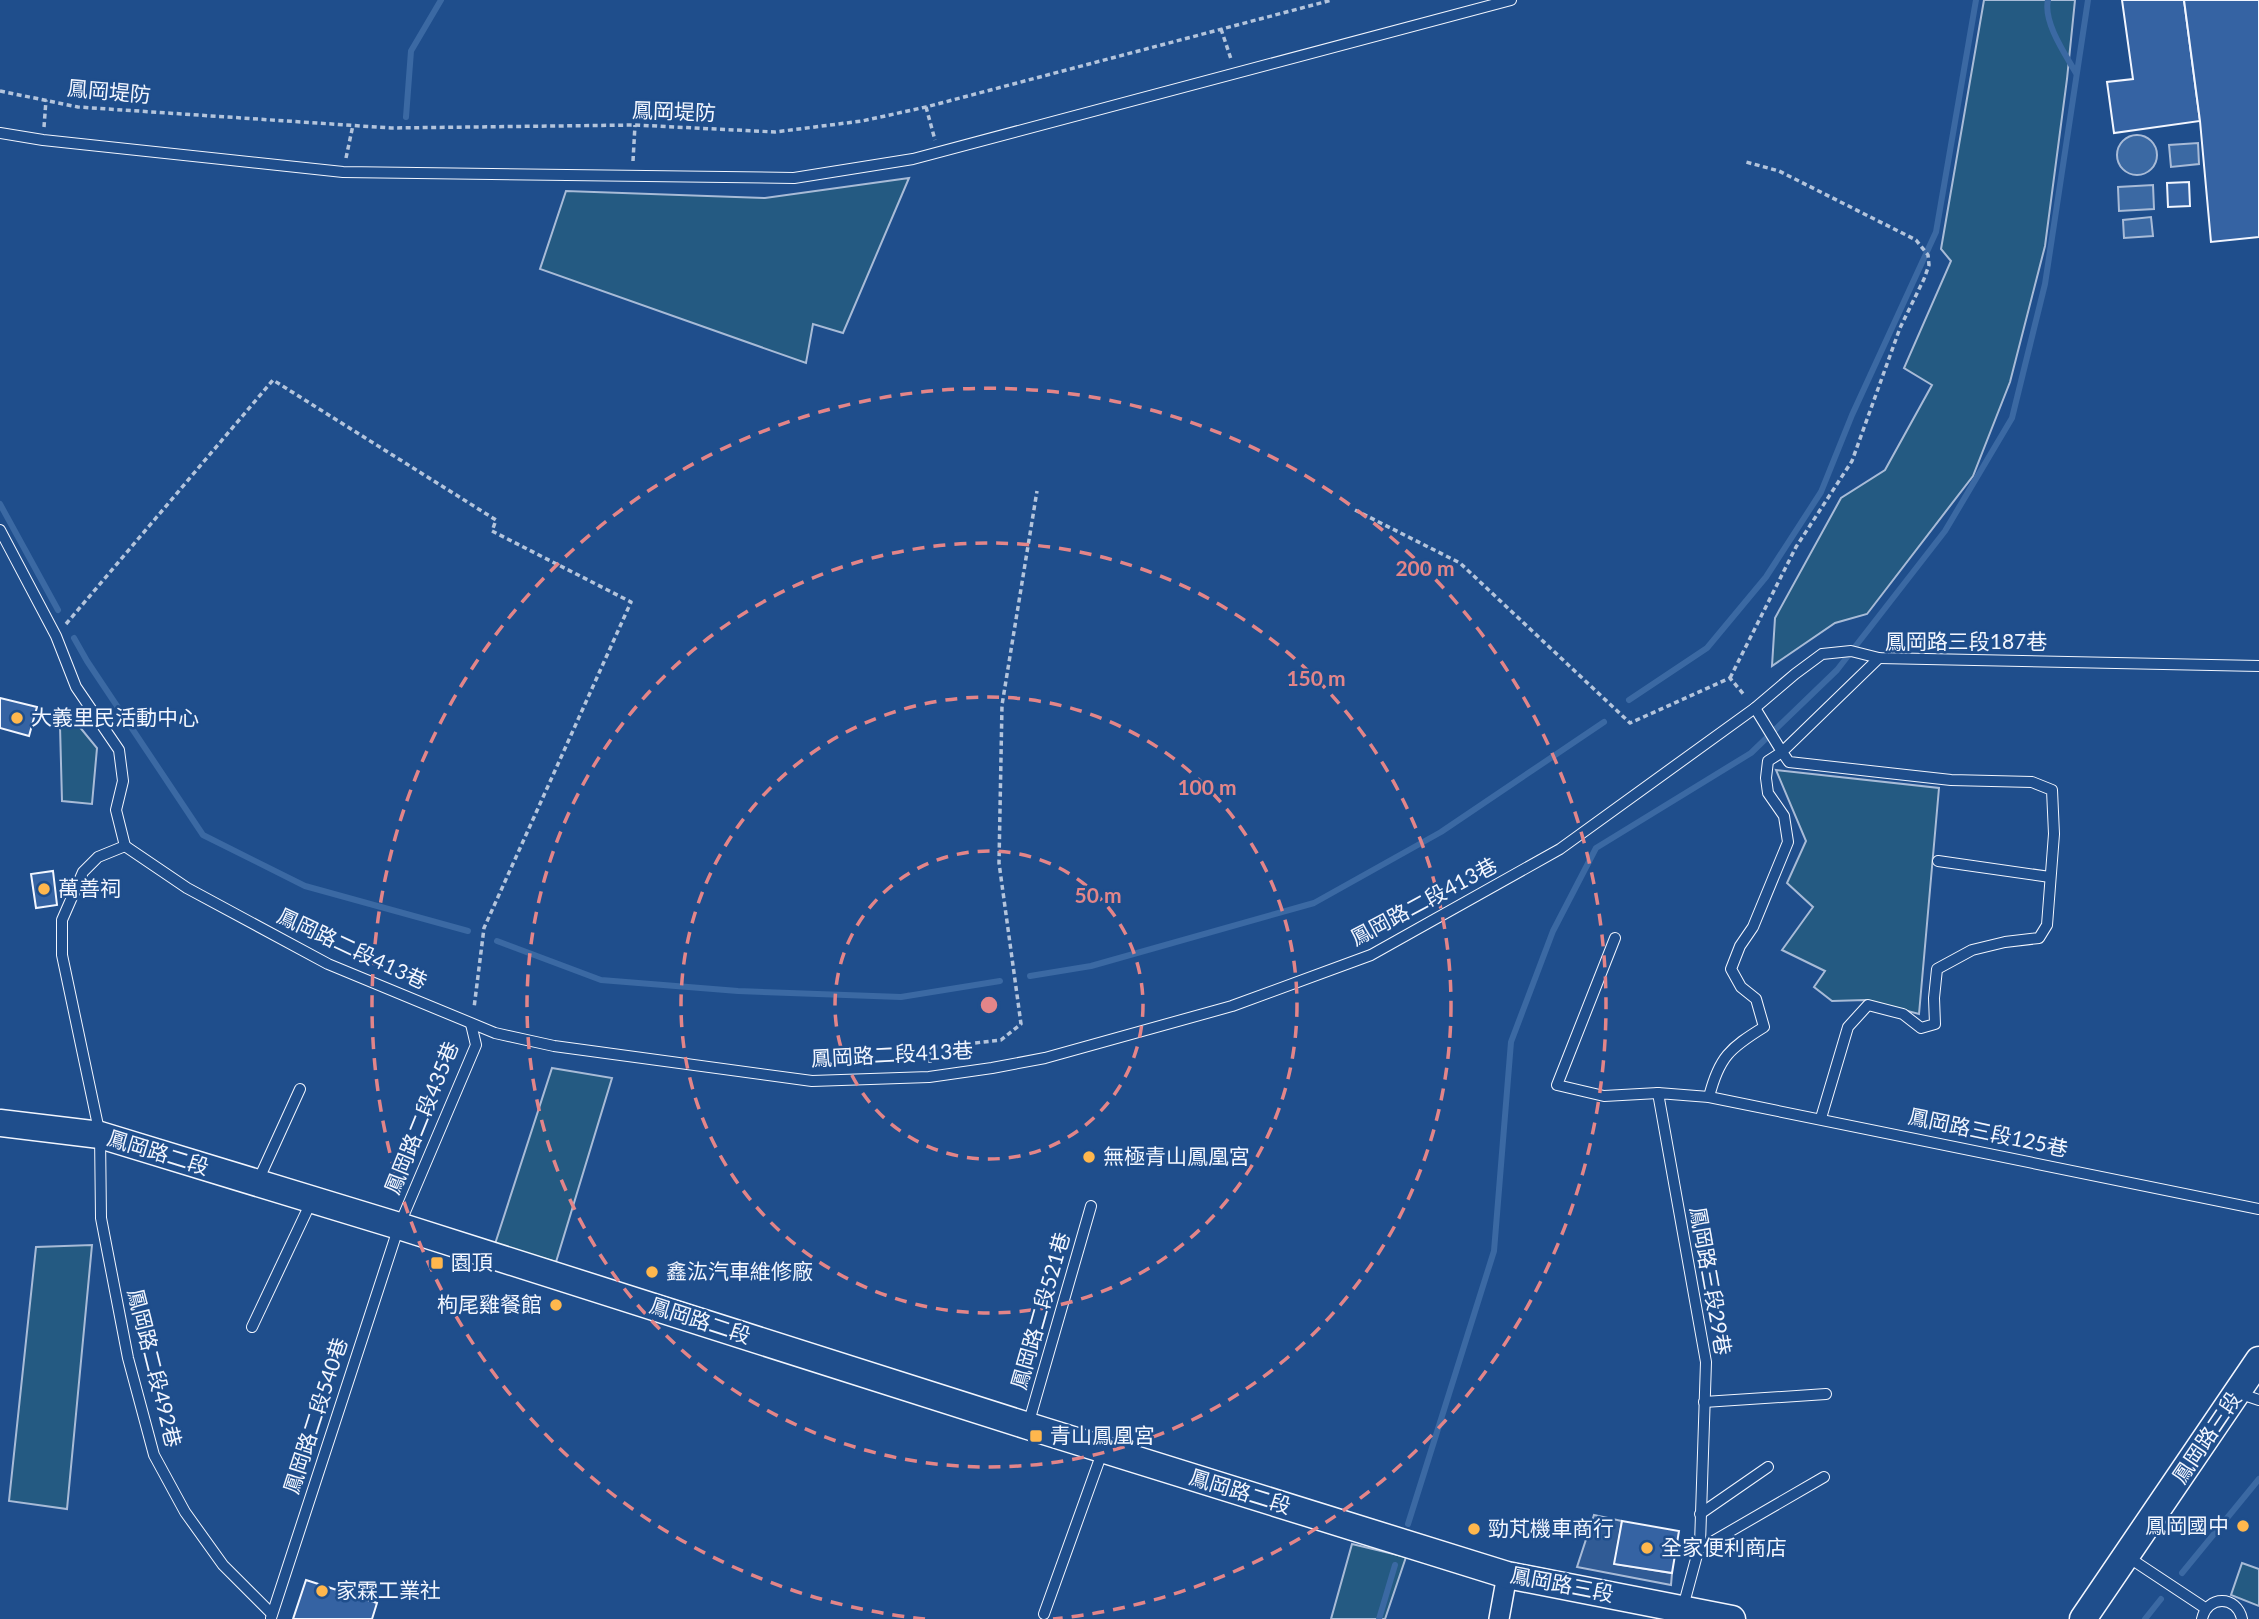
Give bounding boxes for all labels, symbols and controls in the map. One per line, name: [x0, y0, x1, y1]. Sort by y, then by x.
street label: 鳳岡堤防: [66, 74, 152, 107]
street label: 鳳岡堤防: [632, 97, 716, 124]
text: 200 m: [1395, 555, 1455, 580]
street label: 鳳岡路三段187巷: [1885, 628, 2047, 653]
text: 150 m: [1286, 665, 1346, 690]
place label: 大義里民活動中心: [31, 704, 199, 729]
marker: 大義里民活動中心: [9, 710, 25, 726]
text: 100 m: [1177, 774, 1237, 799]
street label: 鳳岡路二段413巷: [1346, 851, 1501, 950]
place label: 萬善祠: [58, 875, 121, 900]
marker: 萬善祠: [36, 881, 52, 897]
text: 50 m: [1074, 882, 1122, 907]
street label: 鳳岡路二段413巷: [274, 902, 432, 993]
centre of rings: [977, 993, 1001, 1017]
street label: 鳳岡路二段435巷: [379, 1037, 463, 1197]
street label: 鳳岡路二段413巷: [810, 1037, 974, 1070]
street label: 鳳岡路三段125巷: [1906, 1102, 2070, 1161]
street label: 鳳岡路二段: [105, 1124, 212, 1179]
place label: 無極青山鳳凰宮: [1103, 1143, 1250, 1168]
marker: 無極青山鳳凰宮: [1081, 1149, 1097, 1165]
street label: 鳳岡路三段29巷: [1686, 1205, 1737, 1357]
street label: 鳳岡路二段521巷: [1005, 1229, 1074, 1392]
place label: 園頂: [451, 1249, 493, 1274]
marker: 園頂: [429, 1255, 445, 1271]
place label: 鑫汯汽車維修廠: [666, 1258, 813, 1283]
marker: 鑫汯汽車維修廠: [644, 1264, 660, 1280]
street label: 鳳岡路二段492巷: [124, 1286, 187, 1450]
place label: 枸尾雞餐館: [437, 1291, 542, 1316]
street label: 鳳岡路二段: [647, 1291, 754, 1348]
marker: 枸尾雞餐館: [548, 1297, 564, 1313]
street label: 鳳岡路二段540巷: [278, 1334, 352, 1497]
street label: 鳳岡路三段: [2166, 1387, 2245, 1488]
place label: 青山鳳凰宮: [1050, 1422, 1155, 1447]
marker: 青山鳳凰宮: [1028, 1428, 1044, 1444]
street label: 鳳岡路二段: [1187, 1463, 1294, 1518]
place label: 鳳岡國中: [2145, 1512, 2229, 1537]
place label: 勁芃機車商行: [1488, 1515, 1614, 1540]
marker: 鳳岡國中: [2235, 1518, 2251, 1534]
marker: 勁芃機車商行: [1466, 1521, 1482, 1537]
place label: 全家便利商店: [1661, 1534, 1787, 1559]
marker: 全家便利商店: [1639, 1540, 1655, 1556]
street label: 鳳岡路三段: [1508, 1561, 1616, 1606]
place label: 家霖工業社: [336, 1577, 441, 1602]
marker: 家霖工業社: [314, 1583, 330, 1599]

